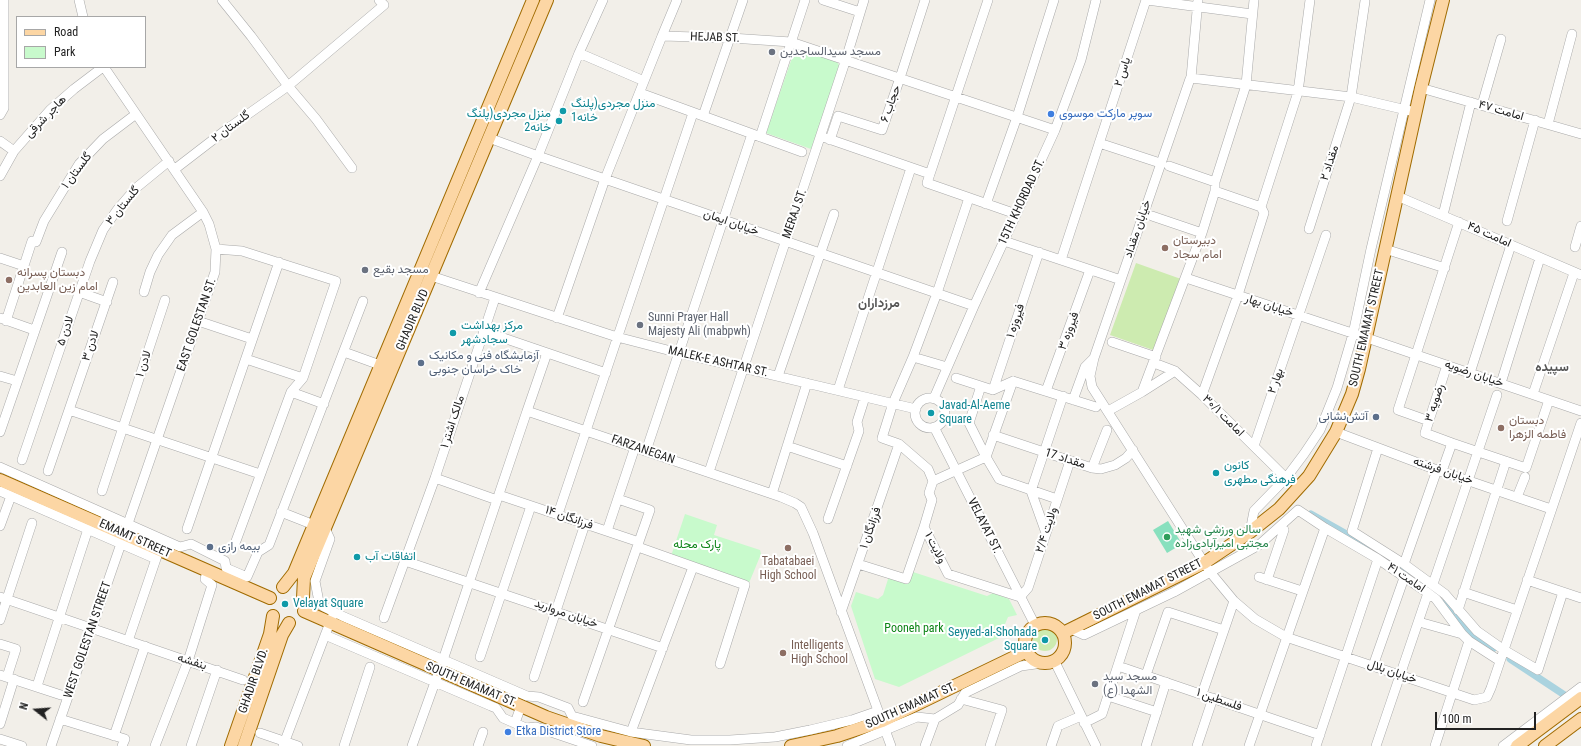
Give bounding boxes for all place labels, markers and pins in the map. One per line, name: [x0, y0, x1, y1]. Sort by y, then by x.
place label: مسجد سیدالساجدین: [780, 45, 881, 59]
marker: مسجد سیدالساجدین: [767, 47, 777, 57]
place label: منزل مجردی(پلنگ خانه1: [571, 97, 655, 125]
marker: منزل مجردی(پلنگ خانه1: [558, 106, 568, 116]
place label: منزل مجردی(پلنگ خانه2: [467, 107, 551, 135]
place label: سوپر مارکت موسوی: [1059, 107, 1152, 121]
marker: سوپر مارکت موسوی: [1046, 109, 1056, 119]
marker: منزل مجردی(پلنگ خانه2: [554, 116, 564, 126]
place label: دبیرستان امام سجاد: [1173, 234, 1222, 262]
marker: دبیرستان امام سجاد: [1160, 243, 1170, 253]
place label: مسجد بقیع: [373, 263, 429, 277]
marker: مسجد بقیع: [360, 265, 370, 275]
place label: دبستان پسرانه امام زین العابدین: [17, 266, 98, 294]
marker: دبستان پسرانه امام زین العابدین: [4, 275, 14, 285]
place label: Sunni Prayer Hall Majesty Ali (mabpwh): [648, 311, 751, 339]
place label: مرکز بهداشت سجادشهر: [461, 319, 523, 347]
marker: Sunni Prayer Hall Majesty Ali (mabpwh): [635, 320, 645, 330]
marker: مرکز بهداشت سجادشهر: [448, 328, 458, 338]
place label: آزمایشگاه فنی و مکانیک خاک خراسان جنوبی: [429, 349, 539, 377]
marker: آزمایشگاه فنی و مکانیک خاک خراسان جنوبی: [416, 358, 426, 368]
place label: Javad-Al-Aeme Square: [939, 399, 1010, 427]
marker: Javad-Al-Aeme Square: [926, 408, 936, 418]
place label: آتش‌نشانی: [1318, 410, 1368, 424]
marker: آتش‌نشانی: [1371, 412, 1381, 422]
place label: دبستان فاطمه الزهرا: [1509, 414, 1566, 442]
marker: دبستان فاطمه الزهرا: [1496, 423, 1506, 433]
place label: کانون فرهنگی مطهری: [1224, 459, 1296, 487]
marker: کانون فرهنگی مطهری: [1211, 468, 1221, 478]
place label: سالن ورزشی شهید مجتبی امیرآبادی‌زاده: [1175, 523, 1269, 551]
marker: سالن ورزشی شهید مجتبی امیرآبادی‌زاده: [1162, 532, 1172, 542]
place label: بیمه رازی: [218, 540, 260, 554]
marker: بیمه رازی: [205, 542, 215, 552]
marker: Tabatabaei High School: [783, 543, 793, 553]
place label: اتفاقات آب: [365, 550, 416, 564]
marker: اتفاقات آب: [352, 552, 362, 562]
place label: Tabatabaei High School: [759, 555, 817, 583]
place label: Velayat Square: [293, 597, 363, 611]
marker: Velayat Square: [280, 599, 290, 609]
place label: Seyyed-al-Shohada Square: [948, 626, 1037, 654]
marker: Seyyed-al-Shohada Square: [1040, 635, 1050, 645]
place label: Intelligents High School: [791, 639, 848, 667]
marker: Intelligents High School: [778, 648, 788, 658]
place label: مسجد سید الشهدا (ع): [1103, 670, 1157, 698]
marker: مسجد سید الشهدا (ع): [1090, 679, 1100, 689]
place label: Etka District Store: [516, 725, 601, 739]
marker: Etka District Store: [503, 727, 513, 737]

